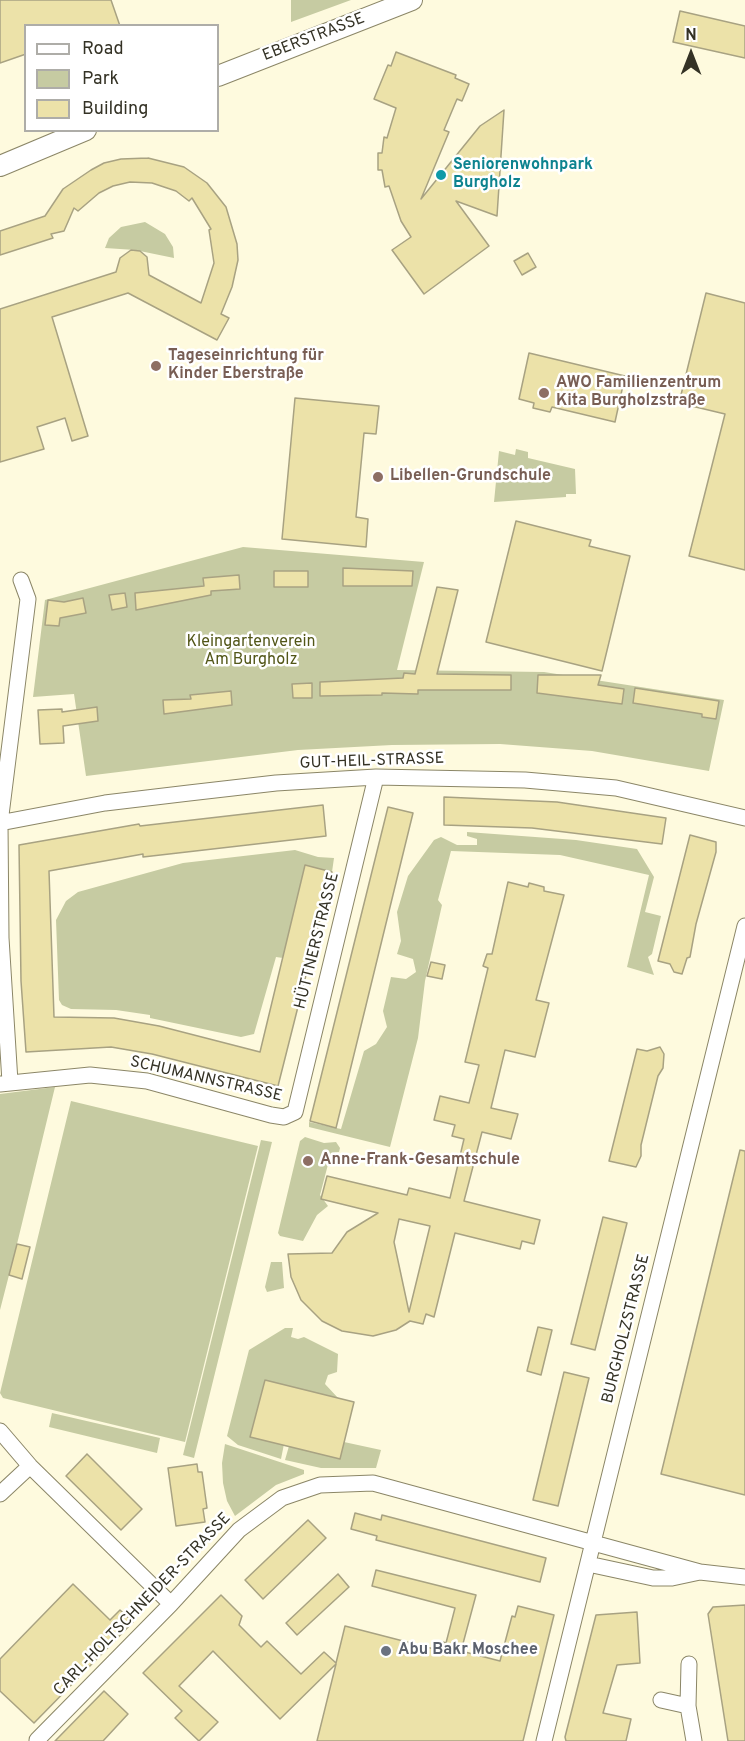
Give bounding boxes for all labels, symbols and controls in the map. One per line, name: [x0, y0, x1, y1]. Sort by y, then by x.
street label: EBERSTRASSE: [260, 10, 368, 66]
legend: [24, 24, 219, 132]
north arrow: [661, 24, 721, 84]
text: N: [685, 26, 697, 46]
text: Road: [82, 38, 124, 61]
text: Park: [82, 68, 119, 91]
text: Building: [82, 98, 148, 121]
place label: Seniorenwohnpark Burgholz: [453, 156, 593, 194]
marker: Seniorenwohnpark Burgholz: [434, 168, 448, 182]
place label: Tageseinrichtung für Kinder Eberstraße: [168, 347, 324, 385]
marker: Tageseinrichtung für Kinder Eberstraße: [149, 359, 163, 373]
place label: AWO Familienzentrum Kita Burgholzstraße: [556, 374, 721, 412]
marker: AWO Familienzentrum Kita Burgholzstraße: [537, 386, 551, 400]
place label: Libellen-Grundschule: [390, 467, 551, 487]
marker: Libellen-Grundschule: [371, 470, 385, 484]
park label: Kleingartenverein Am Burgholz: [187, 633, 315, 671]
street label: GUT-HEIL-STRASSE: [299, 750, 445, 774]
street label: HÜTTNERSTRASSE: [292, 871, 344, 1011]
street label: SCHUMANNSTRASSE: [128, 1053, 284, 1107]
place label: Anne-Frank-Gesamtschule: [320, 1151, 520, 1171]
marker: Anne-Frank-Gesamtschule: [301, 1154, 315, 1168]
street label: BURGHOLZSTRASSE: [599, 1252, 655, 1406]
street label: CARL-HOLTSCHNEIDER-STRASSE: [50, 1510, 236, 1700]
place label: Abu Bakr Moschee: [398, 1641, 538, 1661]
marker: Abu Bakr Moschee: [379, 1644, 393, 1658]

